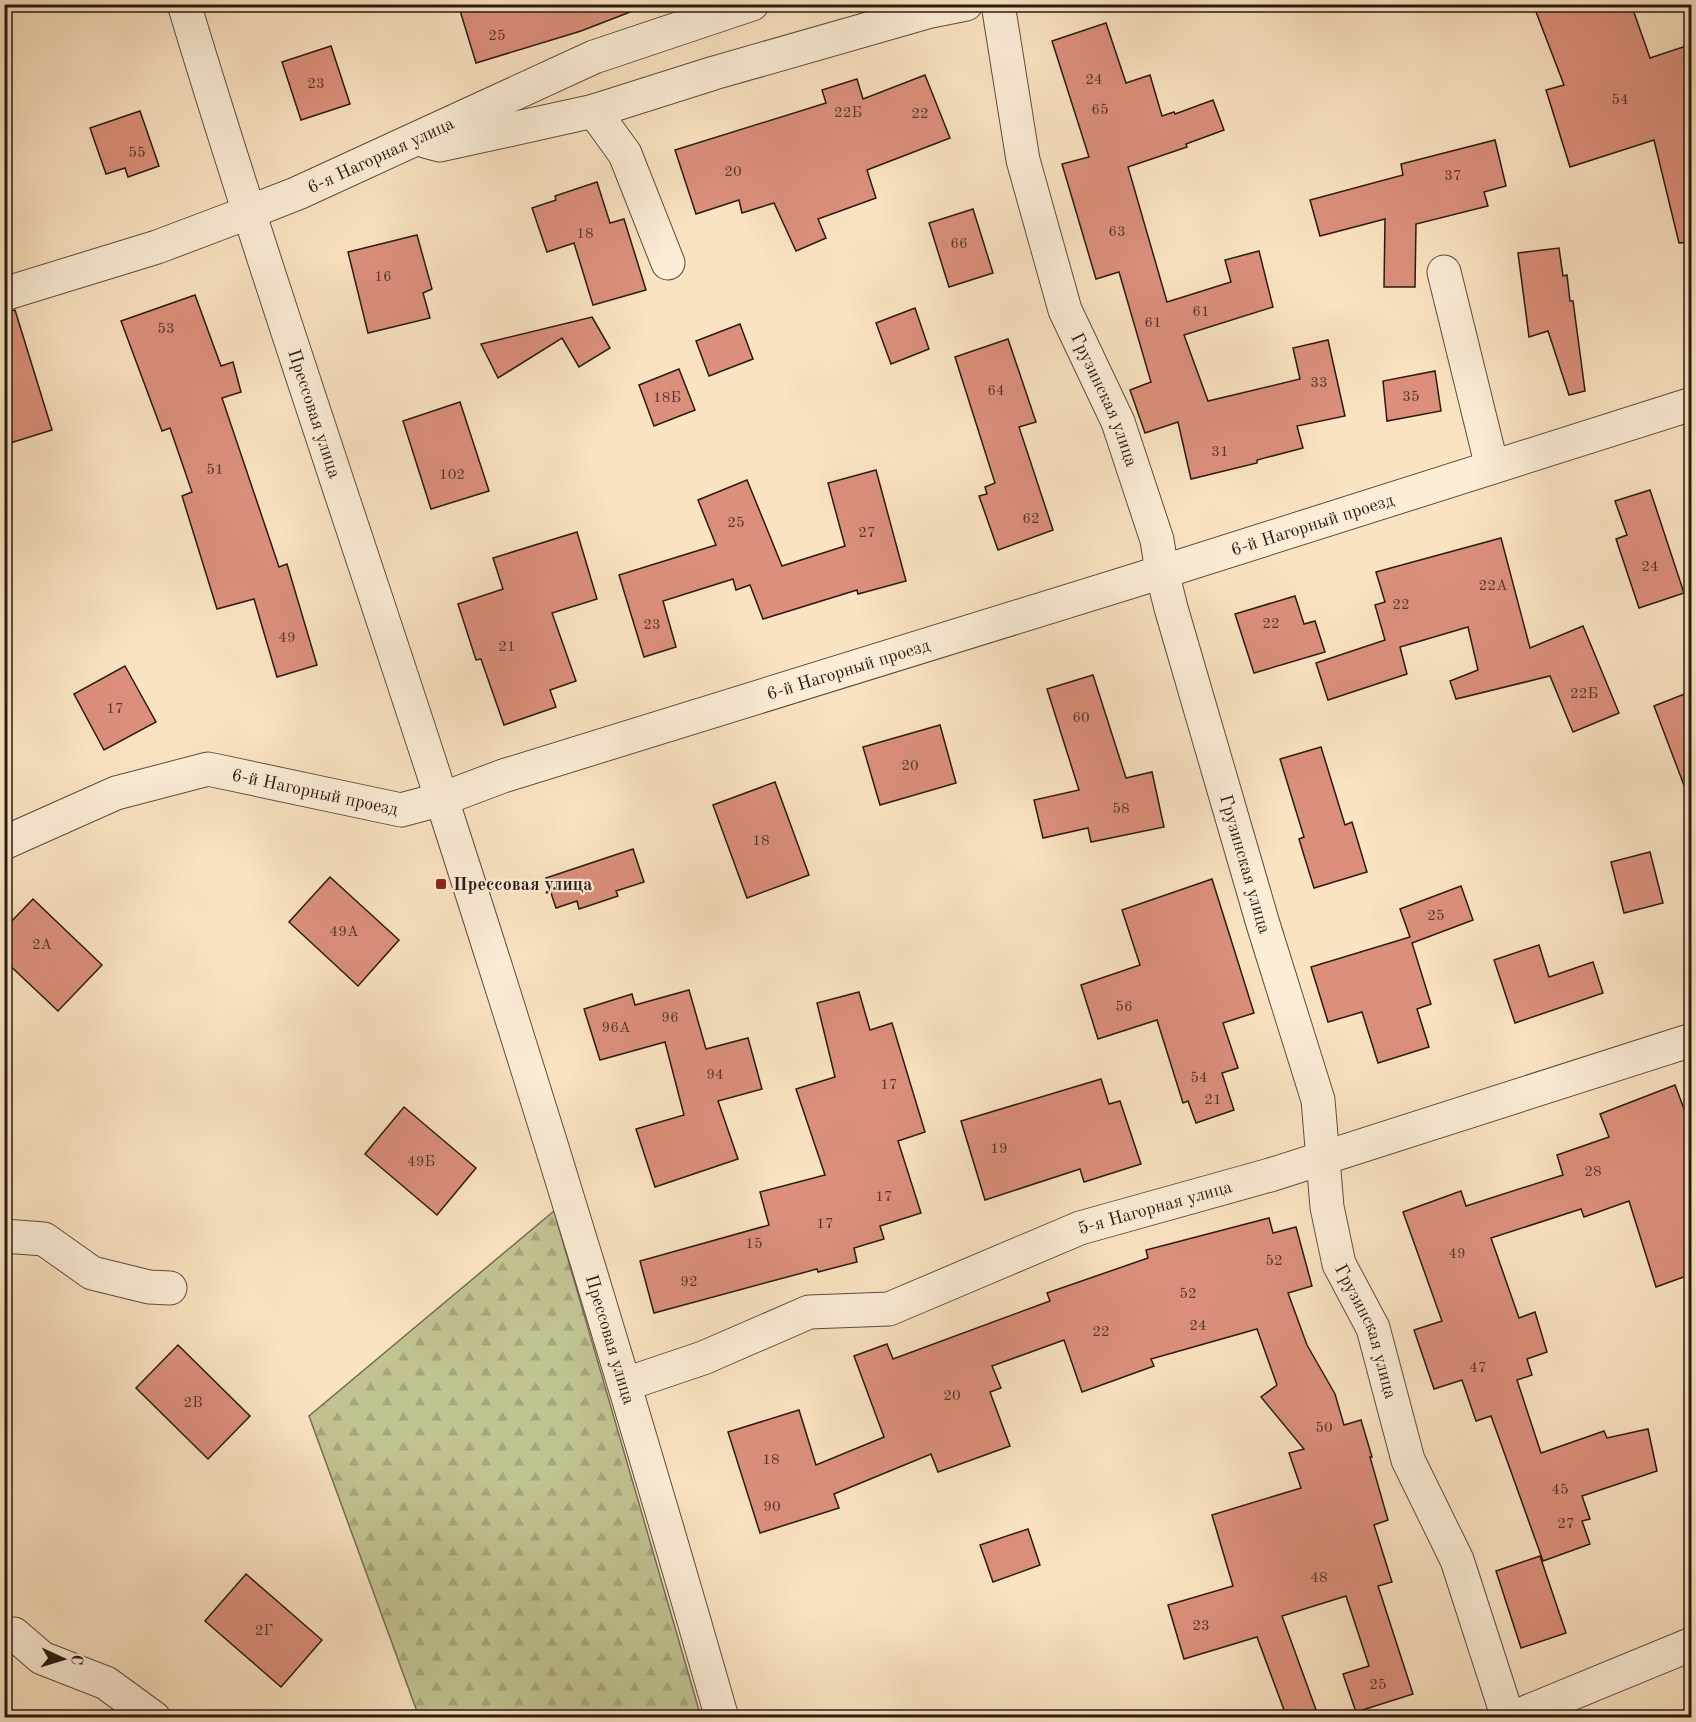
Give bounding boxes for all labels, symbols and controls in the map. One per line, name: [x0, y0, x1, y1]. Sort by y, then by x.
house number: 25: [488, 29, 506, 44]
house number: 24: [1085, 73, 1103, 88]
house number: 23: [307, 77, 325, 92]
house number: 54: [1611, 93, 1629, 108]
house number: 65: [1091, 103, 1109, 118]
house number: 22Б: [834, 106, 862, 121]
house number: 22: [911, 107, 929, 122]
street label: 6-я Нагорная улица: [305, 115, 457, 197]
house number: 55: [128, 146, 146, 161]
house number: 20: [724, 165, 742, 180]
house number: 37: [1444, 169, 1462, 184]
house number: 63: [1108, 225, 1126, 240]
house number: 18: [576, 227, 594, 242]
house number: 66: [950, 237, 968, 252]
house number: 16: [374, 270, 392, 285]
house number: 61: [1192, 305, 1210, 320]
house number: 61: [1144, 316, 1162, 331]
house number: 53: [157, 322, 175, 337]
street label: Грузинская улица: [1067, 330, 1140, 469]
street label: Прессовая улица: [284, 347, 343, 481]
house number: 33: [1310, 376, 1328, 391]
house number: 64: [987, 384, 1005, 399]
house number: 35: [1402, 390, 1420, 405]
house number: 18Б: [653, 391, 681, 406]
house number: 31: [1211, 445, 1229, 460]
house number: 51: [206, 463, 224, 478]
house number: 102: [439, 468, 465, 483]
street label: 6-й Нагорный проезд: [1229, 491, 1396, 560]
house number: 62: [1022, 512, 1040, 527]
house number: 25: [727, 516, 745, 531]
house number: 27: [858, 526, 876, 541]
house number: 24: [1641, 560, 1659, 575]
house number: 22А: [1479, 579, 1508, 594]
house number: 22: [1392, 598, 1410, 613]
house number: 22: [1262, 617, 1280, 632]
house number: 23: [643, 618, 661, 633]
house number: 49: [278, 631, 296, 646]
street label: 6-й Нагорный проезд: [765, 636, 932, 704]
house number: 21: [498, 640, 516, 655]
house number: 22Б: [1570, 687, 1598, 702]
house number: 17: [106, 702, 124, 717]
house number: 60: [1072, 711, 1090, 726]
house number: 20: [901, 759, 919, 774]
street label: 6-й Нагорный проезд: [230, 766, 400, 819]
street label: Грузинская улица: [1216, 793, 1273, 936]
house number: 58: [1112, 802, 1130, 817]
house number: 18: [752, 834, 770, 849]
place label: Прессовая улица: [453, 876, 592, 894]
marker: Прессовая улица: [434, 877, 448, 891]
house number: 25: [1427, 909, 1445, 924]
house number: 49А: [330, 925, 359, 940]
house number: 2А: [32, 938, 53, 953]
house number: 56: [1115, 1000, 1133, 1015]
house number: 96: [661, 1011, 679, 1026]
house number: 96А: [602, 1021, 631, 1036]
house number: 94: [706, 1068, 724, 1083]
house number: 54: [1190, 1071, 1208, 1086]
house number: 17: [880, 1078, 898, 1093]
house number: 21: [1204, 1093, 1222, 1108]
house number: 19: [990, 1142, 1008, 1157]
house number: 49Б: [407, 1155, 435, 1170]
house number: 28: [1584, 1165, 1602, 1180]
street label: 5-я Нагорная улица: [1076, 1178, 1234, 1238]
house number: 17: [875, 1190, 893, 1205]
house number: 17: [816, 1217, 834, 1232]
house number: 15: [745, 1237, 763, 1252]
house number: 49: [1448, 1247, 1466, 1262]
house number: 52: [1265, 1254, 1283, 1269]
street label: Грузинская улица: [1331, 1262, 1399, 1401]
street label: Прессовая улица: [582, 1273, 638, 1407]
house number: 92: [680, 1275, 698, 1290]
house number: 52: [1179, 1287, 1197, 1302]
house number: 24: [1189, 1319, 1207, 1334]
house number: 22: [1092, 1325, 1110, 1340]
house number: 47: [1469, 1361, 1487, 1376]
house number: 20: [943, 1389, 961, 1404]
house number: 2В: [183, 1396, 203, 1411]
house number: 50: [1315, 1421, 1333, 1436]
house number: 18: [762, 1453, 780, 1468]
house number: 45: [1551, 1483, 1569, 1498]
house number: 90: [763, 1500, 781, 1515]
house number: 27: [1557, 1517, 1575, 1532]
house number: 48: [1310, 1571, 1328, 1586]
house number: 23: [1192, 1619, 1210, 1634]
house number: 2Г: [255, 1624, 273, 1639]
north arrow: [33, 1629, 93, 1689]
text: С: [68, 1654, 84, 1666]
house number: 25: [1369, 1678, 1387, 1693]

